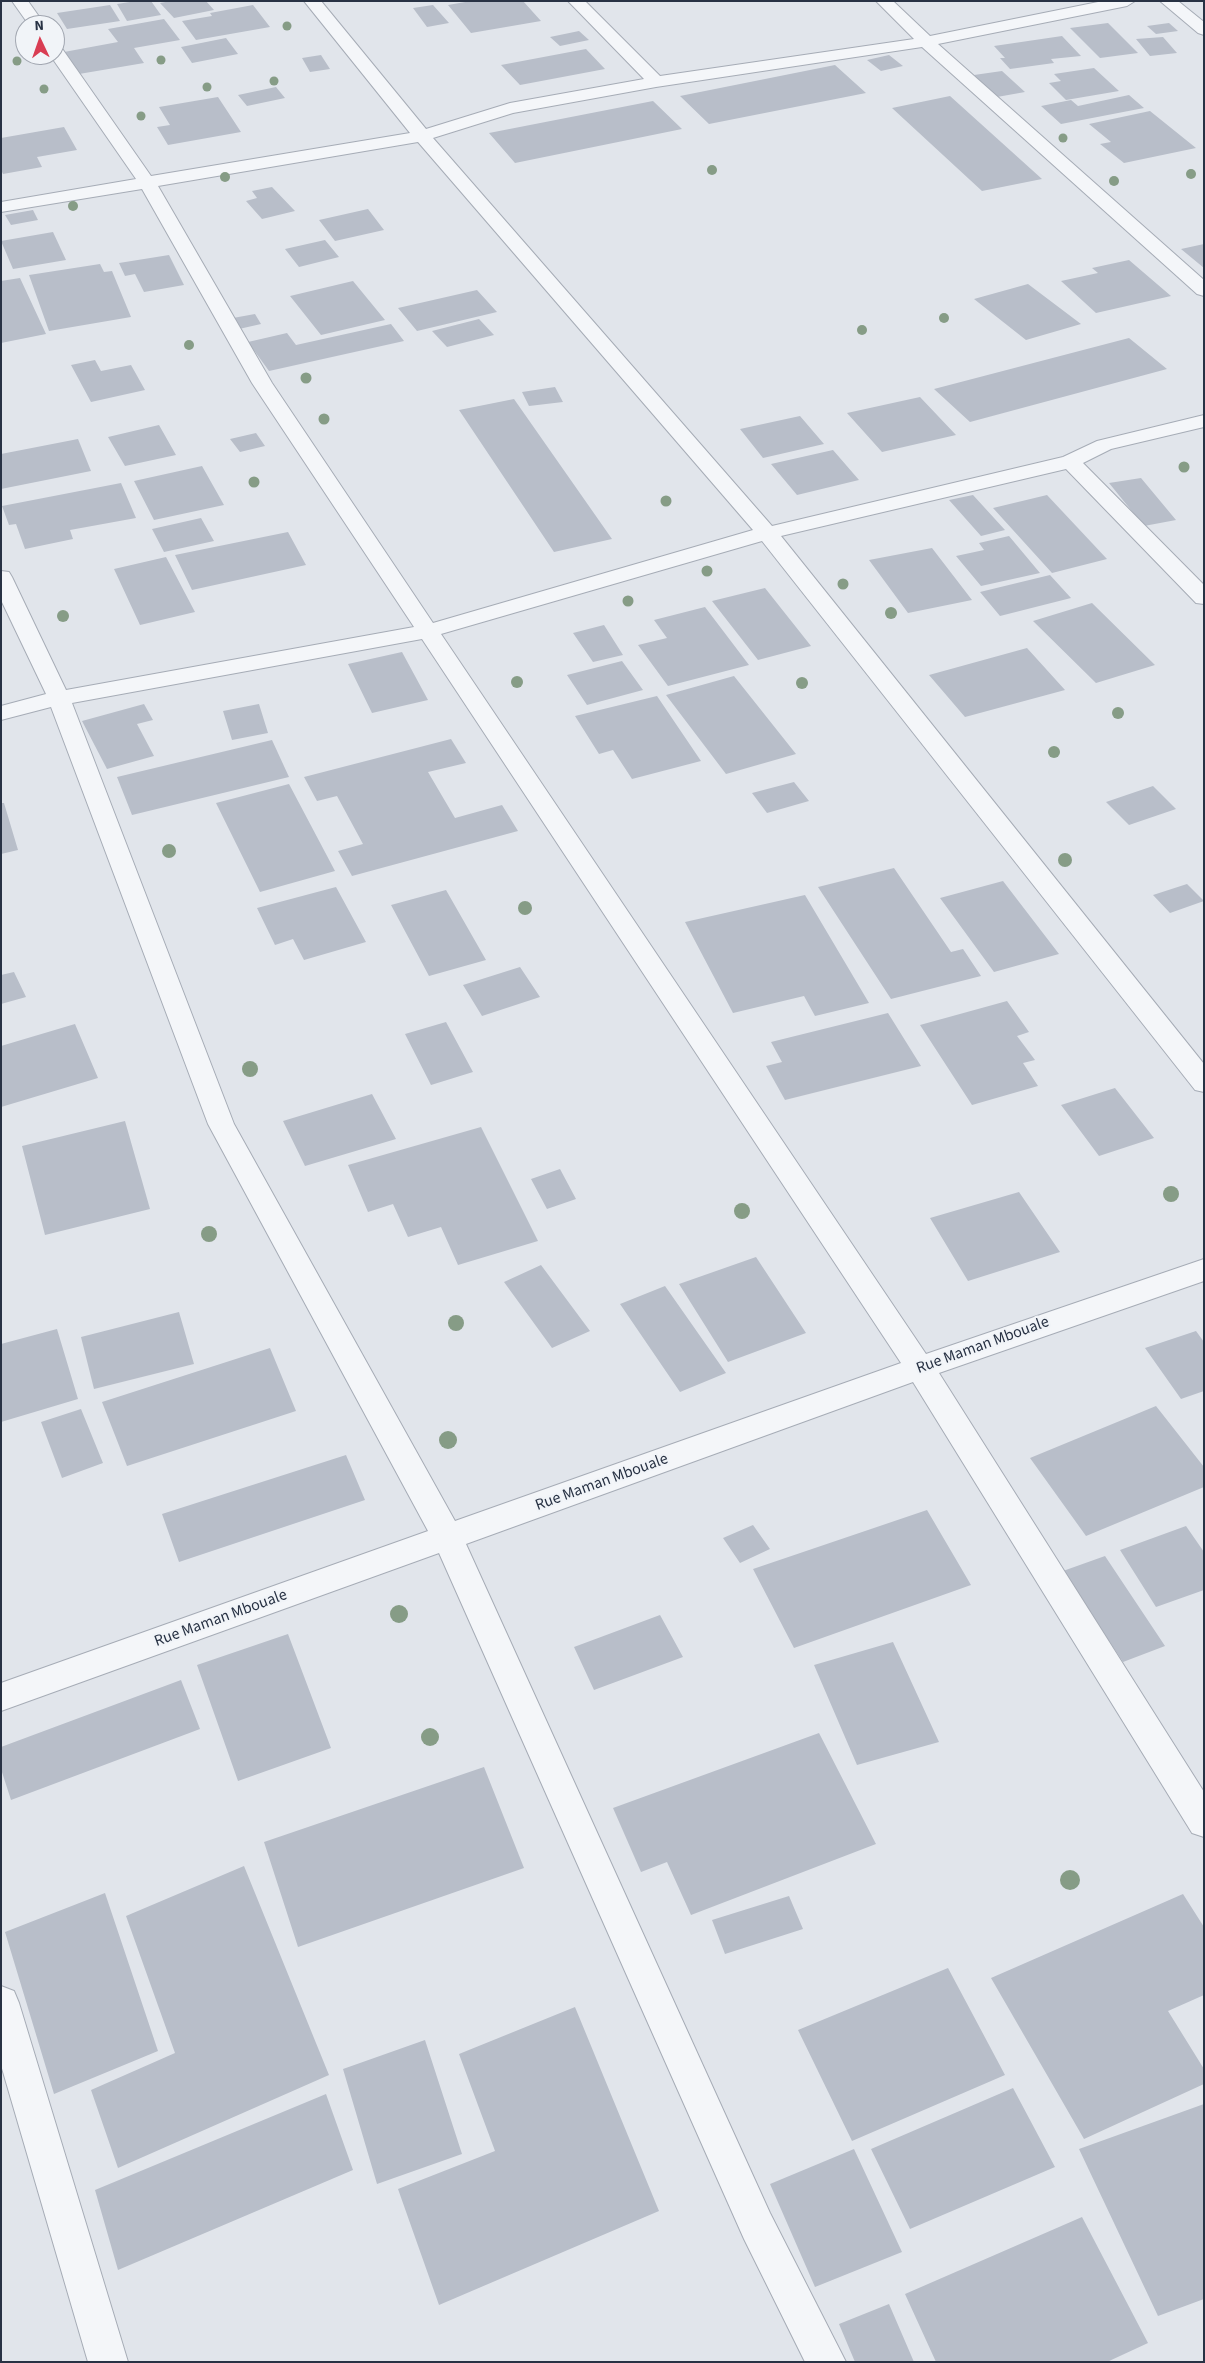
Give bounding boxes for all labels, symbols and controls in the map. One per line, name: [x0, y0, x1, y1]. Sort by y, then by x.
north arrow: [15, 15, 65, 65]
text: N: [34, 16, 44, 36]
street label: Rue Maman Mbouale: [914, 1313, 1052, 1379]
street label: Rue Maman Mbouale: [533, 1450, 671, 1516]
street label: Rue Maman Mbouale: [152, 1586, 290, 1652]

